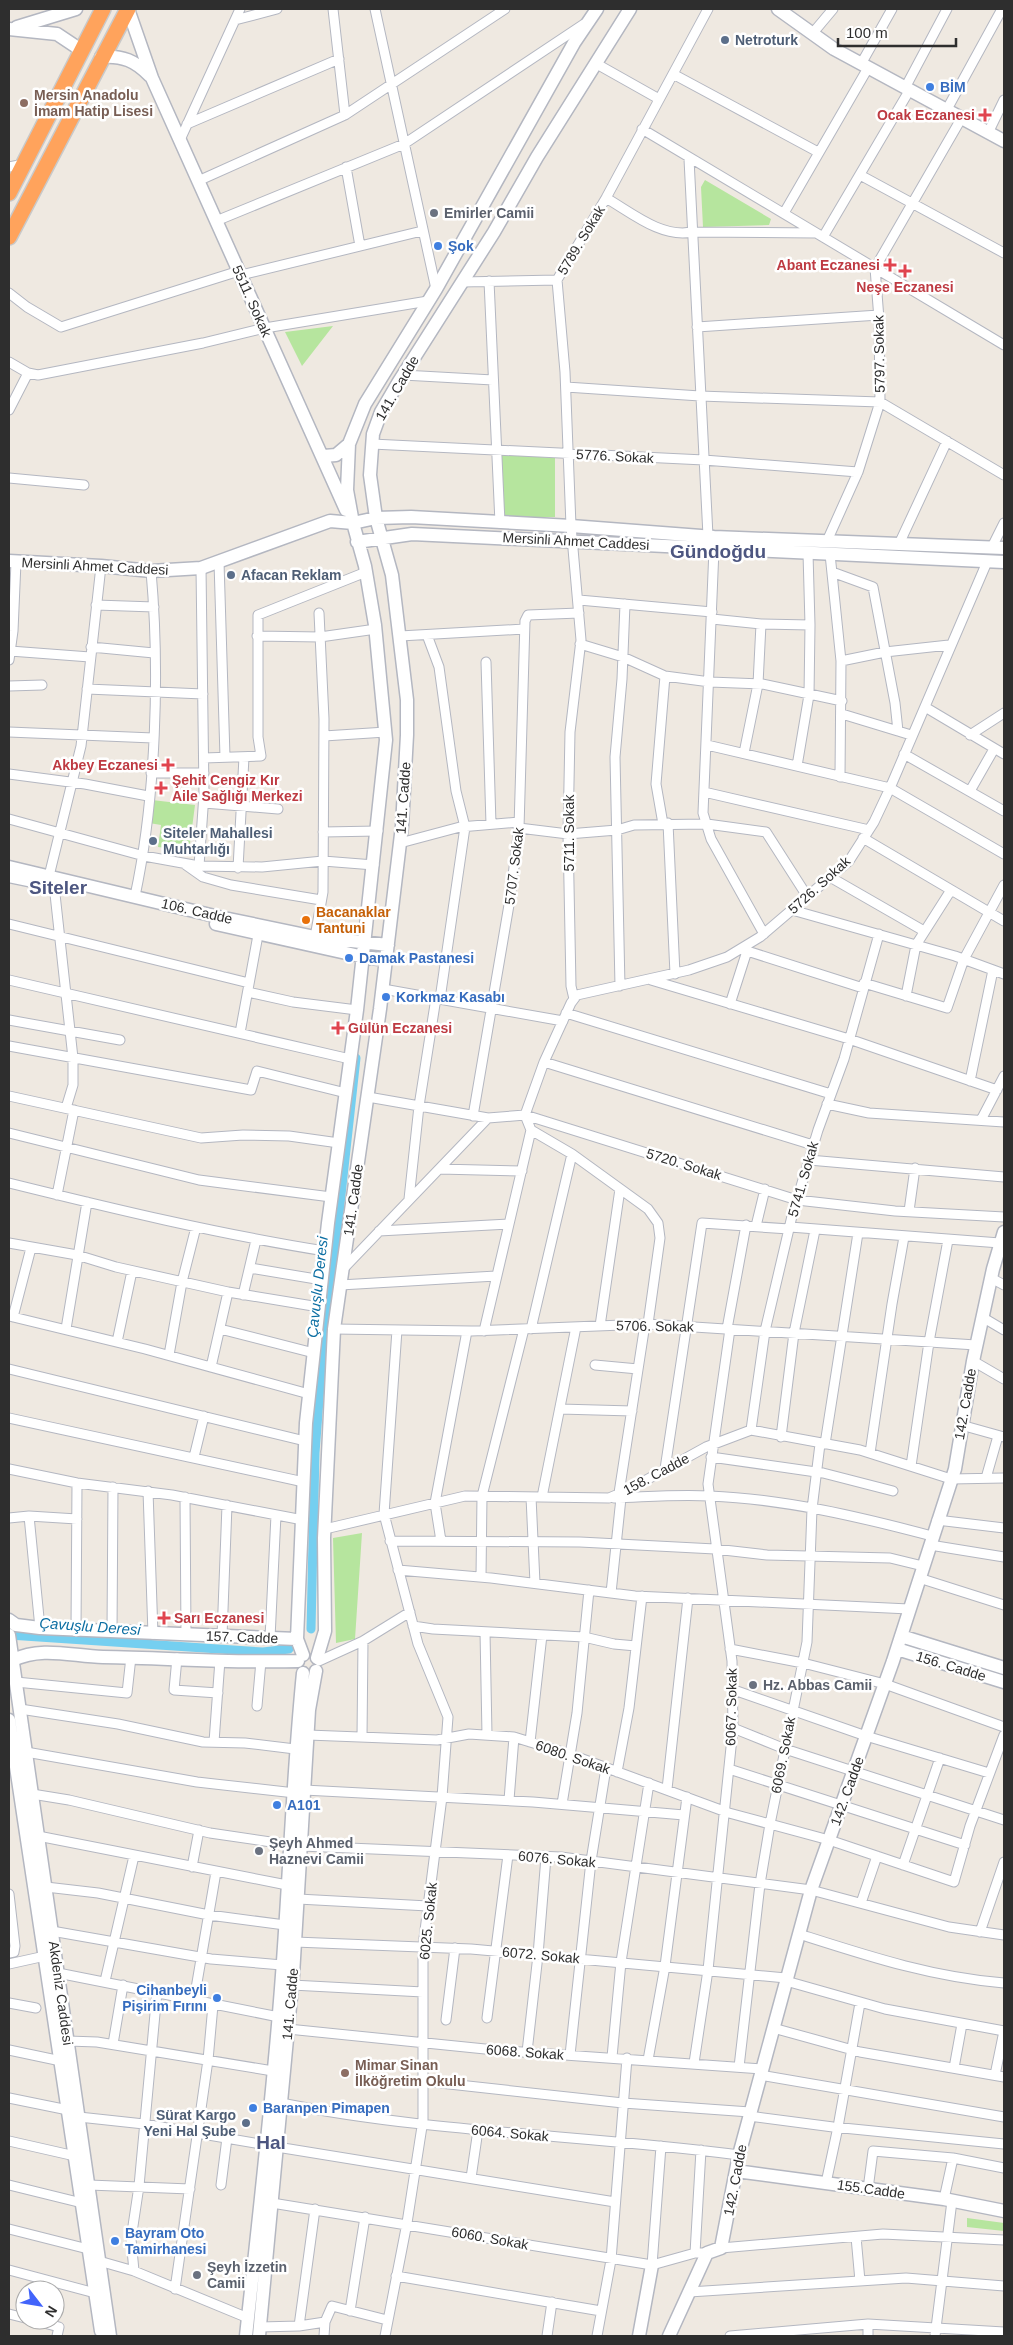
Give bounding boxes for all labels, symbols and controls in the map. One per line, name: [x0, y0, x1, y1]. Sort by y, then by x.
scale bar: [838, 15, 956, 47]
text: 100 m: [846, 24, 888, 41]
place label: Netroturk: [735, 32, 798, 48]
marker: Netroturk: [719, 34, 731, 46]
place label: BİM: [940, 79, 966, 95]
marker: BİM: [924, 81, 936, 93]
place label: Mersin Anadolu İmam Hatip Lisesi: [34, 87, 153, 119]
marker: Mersin Anadolu İmam Hatip Lisesi: [18, 97, 30, 109]
place label: Ocak Eczanesi: [877, 107, 975, 123]
marker: Ocak Eczanesi: [979, 109, 991, 121]
street label: 5789. Sokak: [554, 202, 608, 277]
place label: Emirler Camii: [444, 205, 534, 221]
marker: Emirler Camii: [428, 207, 440, 219]
place label: Şok: [448, 238, 474, 254]
marker: Şok: [432, 240, 444, 252]
place label: Abant Eczanesi: [777, 257, 880, 273]
marker: Abant Eczanesi: [884, 259, 896, 271]
street label: 5511. Sokak: [229, 263, 275, 340]
marker: Neşe Eczanesi: [899, 265, 911, 277]
place label: Neşe Eczanesi: [856, 279, 954, 295]
street label: 5797. Sokak: [870, 314, 888, 393]
street label: 141. Cadde: [372, 352, 422, 423]
street label: 5776. Sokak: [576, 446, 655, 466]
street label: Mersinli Ahmet Caddesi: [502, 529, 650, 553]
district label: Gündoğdu: [670, 541, 766, 562]
street label: Mersinli Ahmet Caddesi: [21, 554, 169, 578]
place label: Afacan Reklam: [241, 567, 341, 583]
marker: Afacan Reklam: [225, 569, 237, 581]
place label: Akbey Eczanesi: [52, 757, 158, 773]
marker: Akbey Eczanesi: [162, 759, 174, 771]
street label: 141. Cadde: [392, 761, 414, 835]
place label: Şehit Cengiz Kır Aile Sağlığı Merkezi: [172, 772, 303, 804]
marker: Şehit Cengiz Kır Aile Sağlığı Merkezi: [154, 781, 168, 795]
street label: 5711. Sokak: [561, 794, 577, 871]
place label: Siteler Mahallesi Muhtarlığı: [163, 825, 273, 857]
street label: 5707. Sokak: [501, 825, 527, 906]
marker: Siteler Mahallesi Muhtarlığı: [147, 835, 159, 847]
street label: 5726. Sokak: [785, 852, 854, 917]
district label: Siteler: [29, 877, 88, 898]
street label: 106. Cadde: [160, 895, 234, 927]
place label: Bacanaklar Tantuni: [316, 904, 391, 936]
marker: Bacanaklar Tantuni: [300, 914, 312, 926]
place label: Damak Pastanesi: [359, 950, 474, 966]
marker: Damak Pastanesi: [343, 952, 355, 964]
place label: Korkmaz Kasabı: [396, 989, 505, 1005]
marker: Korkmaz Kasabı: [380, 991, 392, 1003]
place label: Gülün Eczanesi: [348, 1020, 452, 1036]
marker: Gülün Eczanesi: [332, 1022, 344, 1034]
street label: 5741. Sokak: [785, 1138, 822, 1219]
street label: 5720. Sokak: [644, 1145, 725, 1183]
street label: 141. Cadde: [340, 1163, 366, 1237]
water label: Çavuşlu Deresi: [303, 1235, 331, 1338]
street label: 5706. Sokak: [616, 1317, 695, 1335]
street label: 142. Cadde: [951, 1367, 979, 1441]
street label: 158. Cadde: [620, 1450, 692, 1498]
place label: Sarı Eczanesi: [174, 1610, 264, 1626]
marker: Sarı Eczanesi: [158, 1612, 170, 1624]
water label: Çavuşlu Deresi: [39, 1614, 142, 1638]
street label: 157. Cadde: [206, 1628, 279, 1646]
street label: 156. Cadde: [914, 1648, 988, 1684]
street label: 6067. Sokak: [722, 1667, 740, 1746]
place label: Hz. Abbas Camii: [763, 1677, 872, 1693]
marker: Hz. Abbas Camii: [747, 1679, 759, 1691]
street label: 6069. Sokak: [768, 1714, 798, 1795]
street label: 6080. Sokak: [534, 1737, 613, 1778]
street label: 142. Cadde: [827, 1754, 867, 1828]
place label: A101: [287, 1797, 321, 1813]
marker: A101: [271, 1799, 283, 1811]
place label: Şeyh Ahmed Haznevi Camii: [269, 1835, 364, 1867]
marker: Şeyh Ahmed Haznevi Camii: [253, 1845, 265, 1857]
street label: 6076. Sokak: [518, 1848, 597, 1870]
street label: 6025. Sokak: [416, 1880, 440, 1961]
street label: Akdeniz Caddesi: [46, 1940, 76, 2046]
street label: 6072. Sokak: [502, 1944, 581, 1966]
street label: 141. Cadde: [279, 1967, 301, 2041]
place label: Cihanbeyli Pişirim Fırını: [122, 1982, 207, 2014]
marker: Cihanbeyli Pişirim Fırını: [211, 1992, 223, 2004]
street label: 6068. Sokak: [486, 2041, 565, 2063]
place label: Mimar Sinan İlköğretim Okulu: [355, 2057, 465, 2089]
marker: Mimar Sinan İlköğretim Okulu: [339, 2067, 351, 2079]
place label: Baranpen Pimapen: [263, 2100, 390, 2116]
marker: Baranpen Pimapen: [247, 2102, 259, 2114]
place label: Sürat Kargo Yeni Hal Şube: [143, 2107, 236, 2139]
marker: Sürat Kargo Yeni Hal Şube: [240, 2117, 252, 2129]
street label: 6064. Sokak: [471, 2122, 550, 2144]
district label: Hal: [256, 2132, 286, 2153]
street label: 142. Cadde: [720, 2143, 750, 2217]
street label: 155.Cadde: [836, 2176, 906, 2202]
street label: 6060. Sokak: [450, 2223, 531, 2253]
place label: Bayram Oto Tamirhanesi: [125, 2225, 206, 2257]
marker: Bayram Oto Tamirhanesi: [109, 2235, 121, 2247]
place label: Şeyh İzzetin Camii: [207, 2259, 287, 2291]
marker: Şeyh İzzetin Camii: [191, 2269, 203, 2281]
north arrow: [15, 2280, 65, 2330]
text: N: [42, 2303, 61, 2320]

